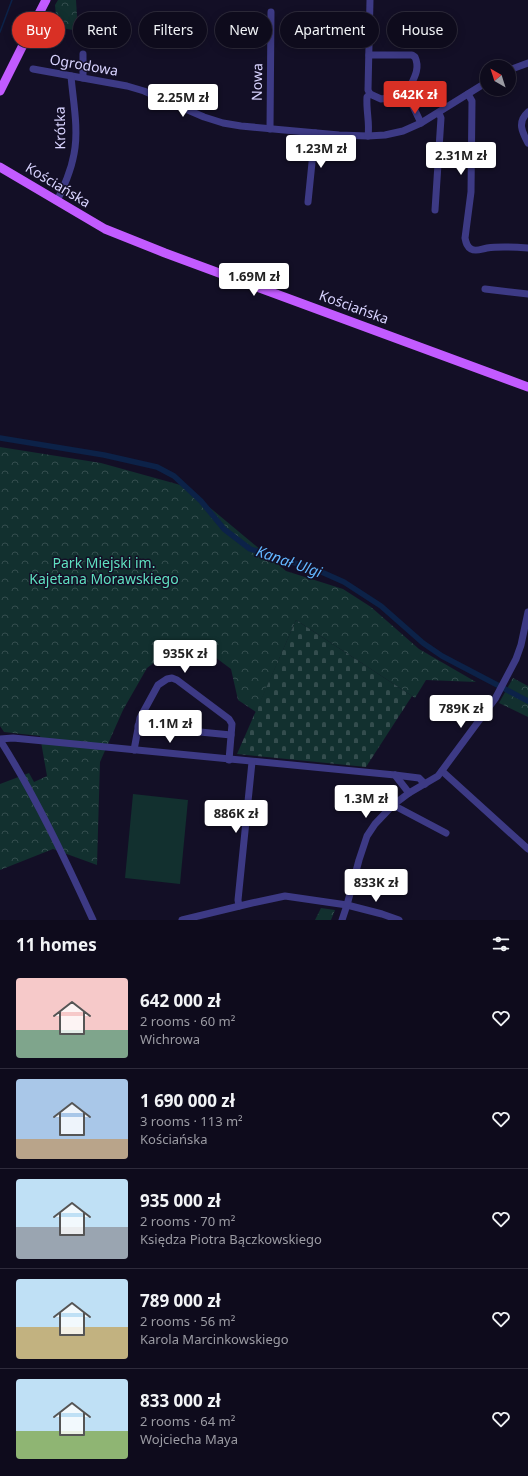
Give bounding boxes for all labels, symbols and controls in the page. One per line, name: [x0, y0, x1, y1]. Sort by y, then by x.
chip: Buy: [12, 12, 65, 48]
chip: Rent: [73, 12, 131, 48]
chip: Filters: [139, 12, 207, 48]
chip: New: [215, 12, 272, 48]
chip: Apartment: [280, 12, 379, 48]
chip: House: [387, 12, 457, 48]
street label: Ogrodowa: [48, 49, 120, 80]
north arrow: [480, 60, 516, 96]
map controls: [480, 60, 516, 96]
street label: Nowa: [247, 63, 266, 101]
pin: 642K zł: [378, 81, 452, 115]
pin: 2.25M zł: [142, 84, 224, 118]
text: 642K zł: [393, 85, 437, 103]
text: 2.25M zł: [157, 88, 209, 106]
street label: Krótka: [50, 106, 69, 150]
pin: 1.23M zł: [280, 135, 362, 169]
text: 1.23M zł: [295, 139, 347, 157]
pin: 2.31M zł: [420, 142, 502, 176]
text: 2.31M zł: [435, 146, 487, 164]
street label: Kościańska: [22, 158, 94, 211]
pin: 1.69M zł: [213, 263, 295, 297]
text: 1.69M zł: [228, 267, 280, 285]
street label: Kościańska: [317, 285, 392, 328]
water label: Kanał Ulgi: [254, 540, 326, 582]
park label: Park Miejski im. Kajetana Morawskiego: [29, 553, 179, 588]
pin: 935K zł: [148, 640, 222, 674]
text: 935K zł: [163, 644, 207, 662]
pin: 789K zł: [424, 695, 498, 729]
text: 789K zł: [439, 699, 483, 717]
pin: 1.1M zł: [133, 710, 207, 744]
text: 1.1M zł: [148, 714, 192, 732]
pin: 1.3M zł: [329, 785, 403, 819]
text: 1.3M zł: [344, 789, 388, 807]
pin: 886K zł: [199, 800, 273, 834]
text: 886K zł: [214, 804, 258, 822]
pin: 833K zł: [339, 869, 413, 903]
text: 833K zł: [354, 873, 398, 891]
text: 11 homes: [16, 933, 97, 956]
icon: filters: [490, 933, 512, 955]
text: 642 000 zł: [140, 989, 221, 1012]
icon: home: [48, 994, 96, 1042]
icon: heart: [490, 1007, 512, 1029]
text: 2 rooms · 60 m²: [140, 1012, 235, 1030]
text: Wichrowa: [140, 1030, 200, 1048]
text: 1 690 000 zł: [140, 1089, 235, 1112]
icon: home: [48, 1095, 96, 1143]
icon: heart: [490, 1108, 512, 1130]
text: 3 rooms · 113 m²: [140, 1112, 243, 1130]
text: Kościańska: [140, 1130, 208, 1148]
text: 935 000 zł: [140, 1189, 221, 1212]
icon: home: [48, 1195, 96, 1243]
icon: heart: [490, 1208, 512, 1230]
text: 2 rooms · 70 m²: [140, 1212, 235, 1230]
text: Księdza Piotra Bączkowskiego: [140, 1230, 322, 1248]
text: 789 000 zł: [140, 1289, 221, 1312]
icon: home: [48, 1295, 96, 1343]
icon: heart: [490, 1308, 512, 1330]
text: 2 rooms · 56 m²: [140, 1312, 235, 1330]
text: Karola Marcinkowskiego: [140, 1330, 289, 1348]
text: 833 000 zł: [140, 1389, 221, 1412]
icon: home: [48, 1395, 96, 1443]
icon: heart: [490, 1408, 512, 1430]
text: 2 rooms · 64 m²: [140, 1412, 235, 1430]
text: Wojciecha Maya: [140, 1430, 238, 1448]

